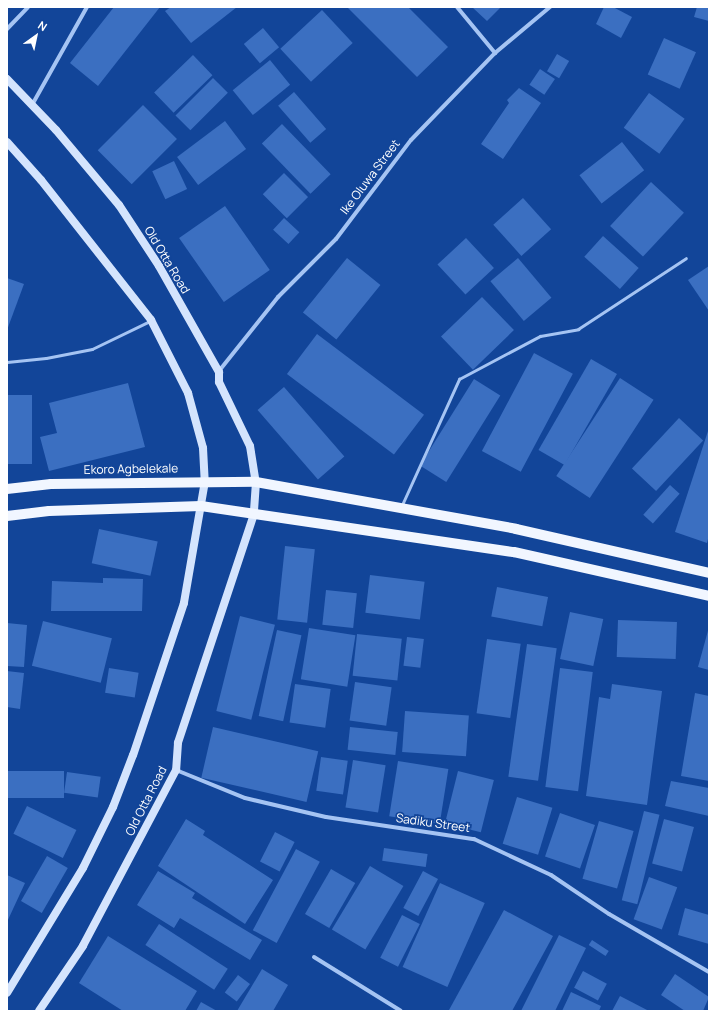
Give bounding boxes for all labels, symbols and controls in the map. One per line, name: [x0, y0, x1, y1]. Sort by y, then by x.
north arrow: [16, 16, 56, 56]
text: N: [35, 17, 50, 34]
street label: Ike Oluwa Street: [337, 137, 403, 217]
street label: Old Otta Road: [141, 224, 193, 296]
street label: Ekoro Agbelekale: [84, 461, 178, 477]
street label: Old Otta Road: [122, 764, 170, 838]
street label: Sadiku Street: [395, 811, 471, 835]

